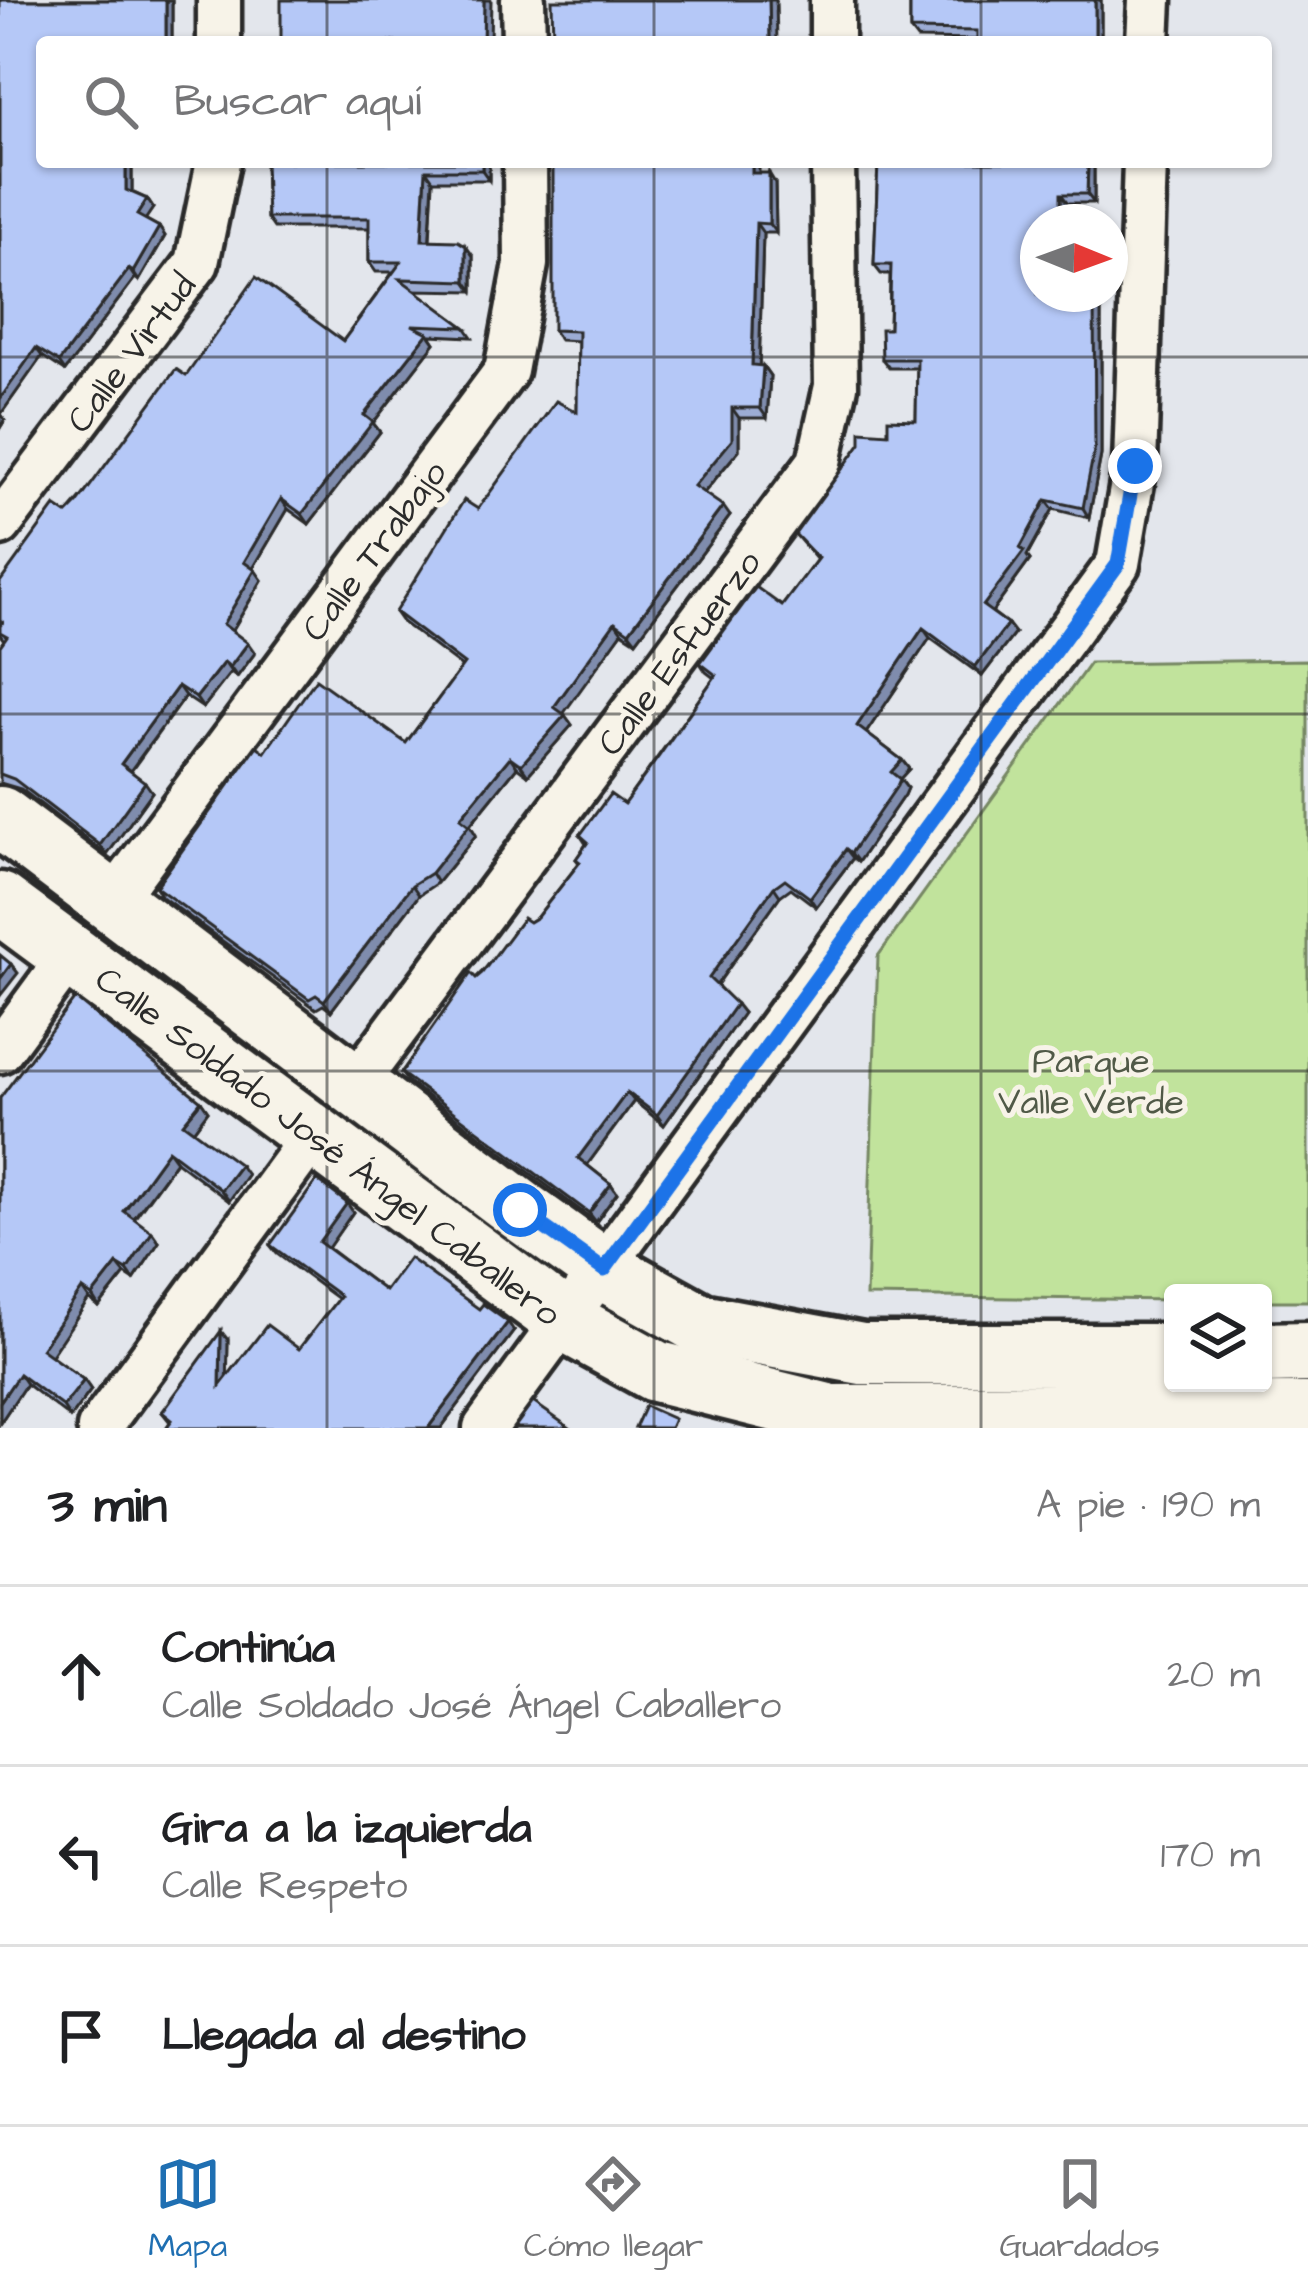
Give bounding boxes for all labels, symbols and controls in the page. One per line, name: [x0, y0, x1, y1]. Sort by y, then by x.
search box: [36, 36, 1272, 168]
icon: search: [78, 69, 144, 135]
text: Buscar aquí: [174, 71, 421, 133]
north arrow: [1020, 204, 1128, 312]
street label: Calle Virtud: [55, 263, 209, 444]
route end: [1108, 439, 1162, 493]
street label: Calle Trabajo: [290, 450, 460, 653]
street label: Calle Esfuerzo: [586, 540, 774, 767]
street label: Calle Soldado José Ángel Caballero: [83, 955, 571, 1340]
park label: Parque Valle Verde: [998, 1036, 1184, 1128]
route start: [493, 1183, 547, 1237]
map controls: [1164, 1284, 1272, 1392]
button: layers: [1164, 1284, 1272, 1392]
text: 3 min: [48, 1471, 167, 1542]
text: A pie · 190 m: [1036, 1479, 1260, 1533]
text: Continúa: [162, 1618, 335, 1680]
icon: ahead: [48, 1643, 114, 1709]
text: 20 m: [1167, 1649, 1260, 1703]
text: Calle Soldado José Ángel Caballero: [162, 1680, 781, 1734]
text: Gira a la izquierda: [162, 1798, 532, 1860]
icon: left: [48, 1823, 114, 1889]
text: 170 m: [1160, 1829, 1260, 1883]
text: Calle Respeto: [162, 1860, 407, 1914]
icon: arrive: [48, 2003, 114, 2069]
text: Llegada al destino: [162, 2005, 525, 2067]
tab: Mapa: [148, 2151, 227, 2269]
tab: Cómo llegar: [524, 2151, 703, 2269]
tab: Guardados: [1000, 2151, 1160, 2269]

